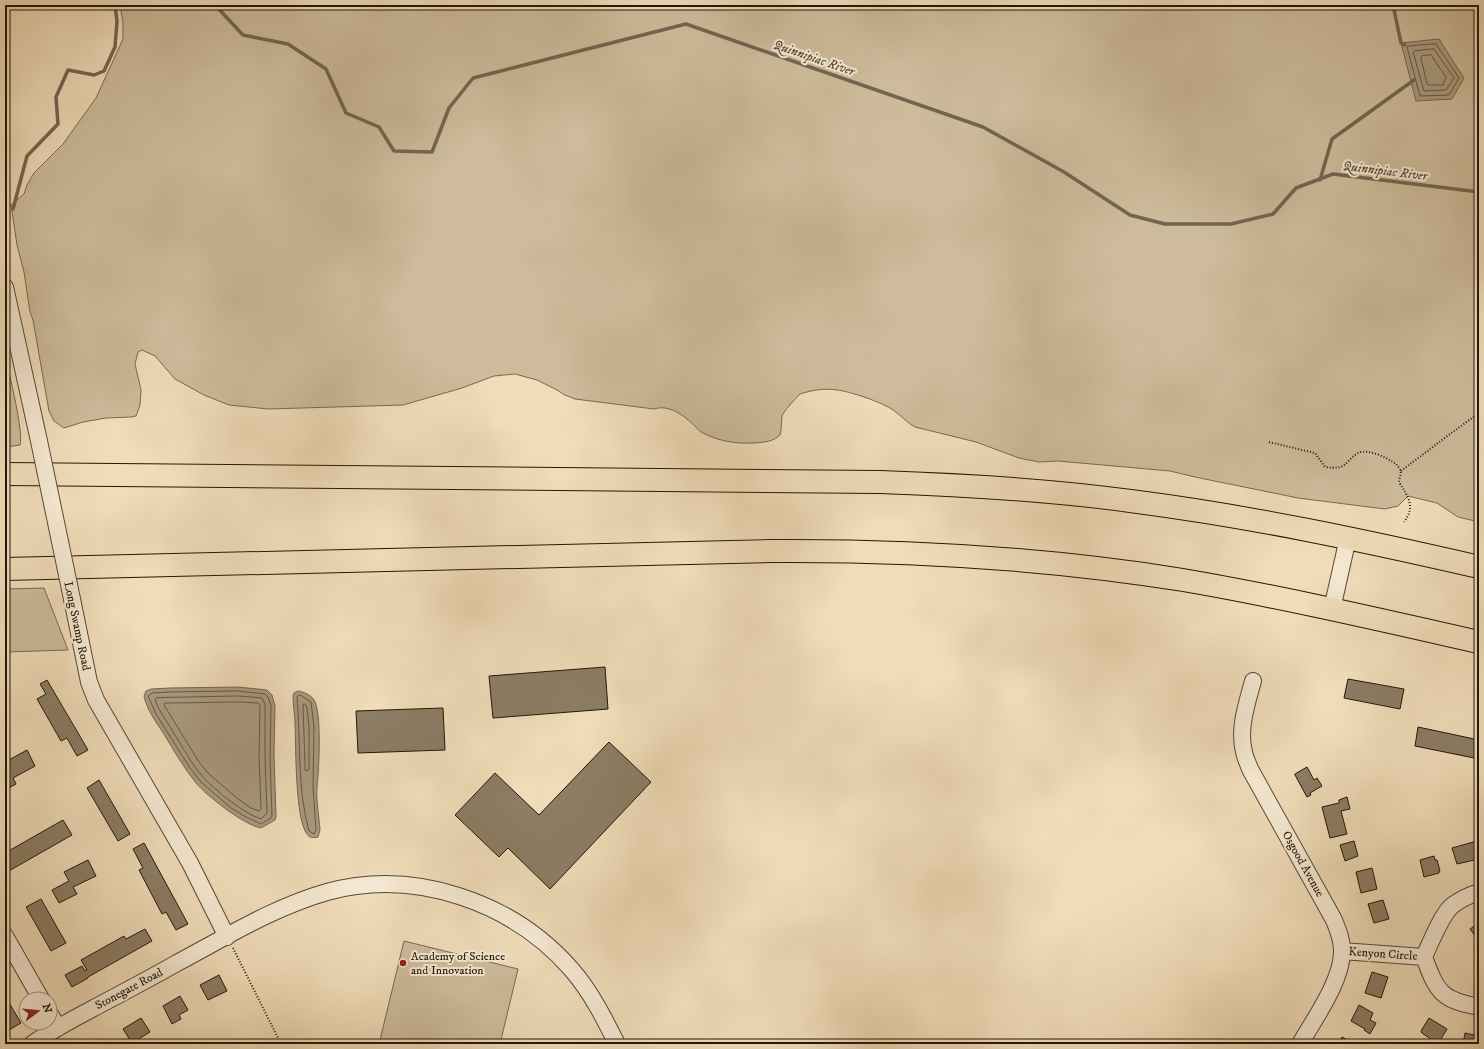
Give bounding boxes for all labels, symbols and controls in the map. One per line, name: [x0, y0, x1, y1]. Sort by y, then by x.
water label: Quinnipiac River: [771, 37, 858, 80]
water label: Quinnipiac River: [1342, 158, 1430, 184]
street label: Long Swamp Road: [60, 580, 94, 672]
street label: Osgood Avenue: [1279, 828, 1327, 900]
street label: Kenyon Circle: [1348, 944, 1418, 964]
place label: Academy of Science and Innovation: [411, 949, 505, 978]
marker: Academy of Science and Innovation: [398, 958, 408, 968]
street label: Stonegate Road: [93, 965, 165, 1013]
north arrow: [18, 991, 58, 1031]
text: N: [39, 1002, 55, 1015]

